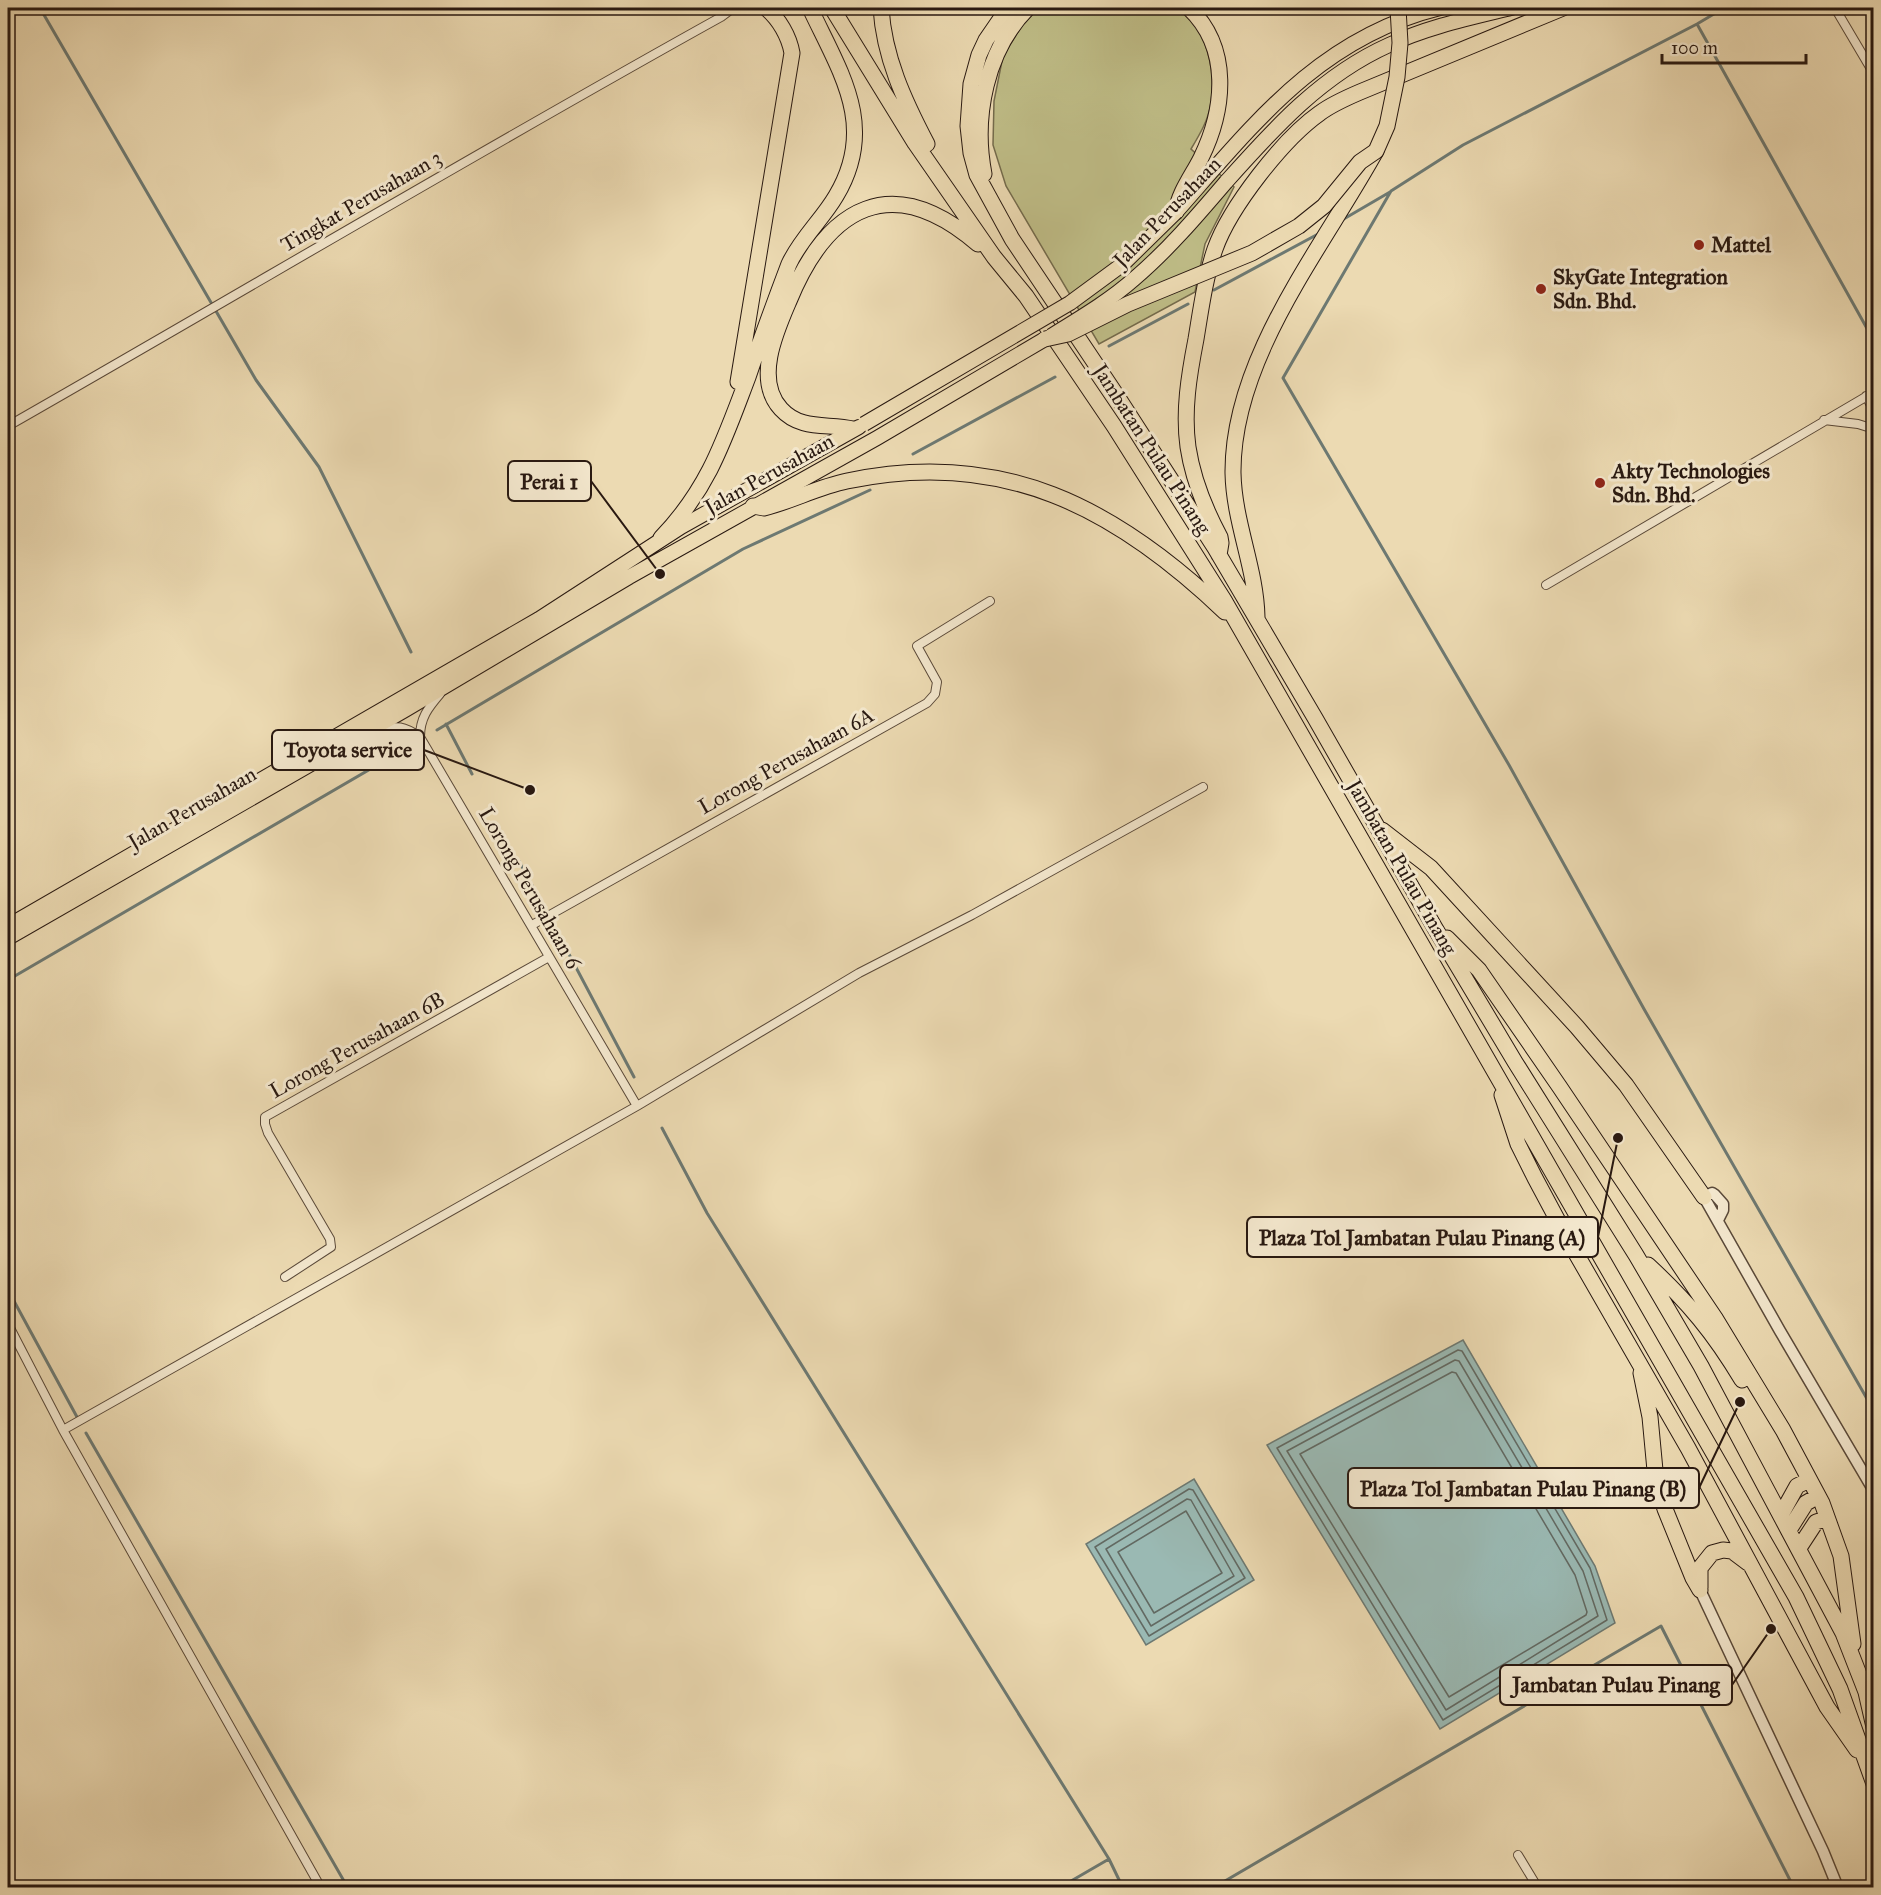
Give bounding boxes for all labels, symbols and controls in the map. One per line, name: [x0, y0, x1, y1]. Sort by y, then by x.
scale bar: [1662, 27, 1806, 65]
text: 100 m: [1671, 37, 1718, 59]
street label: Tingkat Perusahaan 3: [276, 144, 446, 258]
street label: Jalan Perusahaan: [1106, 151, 1226, 274]
place label: Mattel: [1711, 232, 1772, 258]
marker: Mattel: [1692, 238, 1706, 252]
place label: SkyGate Integration Sdn. Bhd.: [1553, 264, 1728, 314]
marker: SkyGate Integration Sdn. Bhd.: [1534, 282, 1548, 296]
street label: Jambatan Pulau Pinang: [1086, 357, 1217, 539]
street label: Jalan Perusahaan: [698, 428, 838, 521]
place label: Akty Technologies Sdn. Bhd.: [1610, 458, 1770, 508]
callout: Perai 1: [508, 461, 591, 501]
text: Perai 1: [520, 468, 578, 495]
marker: Akty Technologies Sdn. Bhd.: [1593, 476, 1607, 490]
street label: Lorong Perusahaan 6A: [694, 702, 878, 820]
callout: Toyota service: [272, 730, 424, 770]
text: Toyota service: [283, 736, 412, 763]
street label: Jalan Perusahaan: [121, 761, 261, 856]
street label: Jambatan Pulau Pinang: [1340, 773, 1463, 960]
street label: Lorong Perusahaan 6: [473, 803, 587, 975]
street label: Lorong Perusahaan 6B: [265, 986, 449, 1104]
callout: Plaza Tol Jambatan Pulau Pinang (A): [1247, 1217, 1598, 1257]
text: Plaza Tol Jambatan Pulau Pinang (A): [1259, 1224, 1585, 1252]
callout: Plaza Tol Jambatan Pulau Pinang (B): [1348, 1468, 1699, 1508]
text: Plaza Tol Jambatan Pulau Pinang (B): [1360, 1475, 1686, 1503]
callout: Jambatan Pulau Pinang: [1500, 1665, 1732, 1705]
text: Jambatan Pulau Pinang: [1509, 1671, 1721, 1699]

